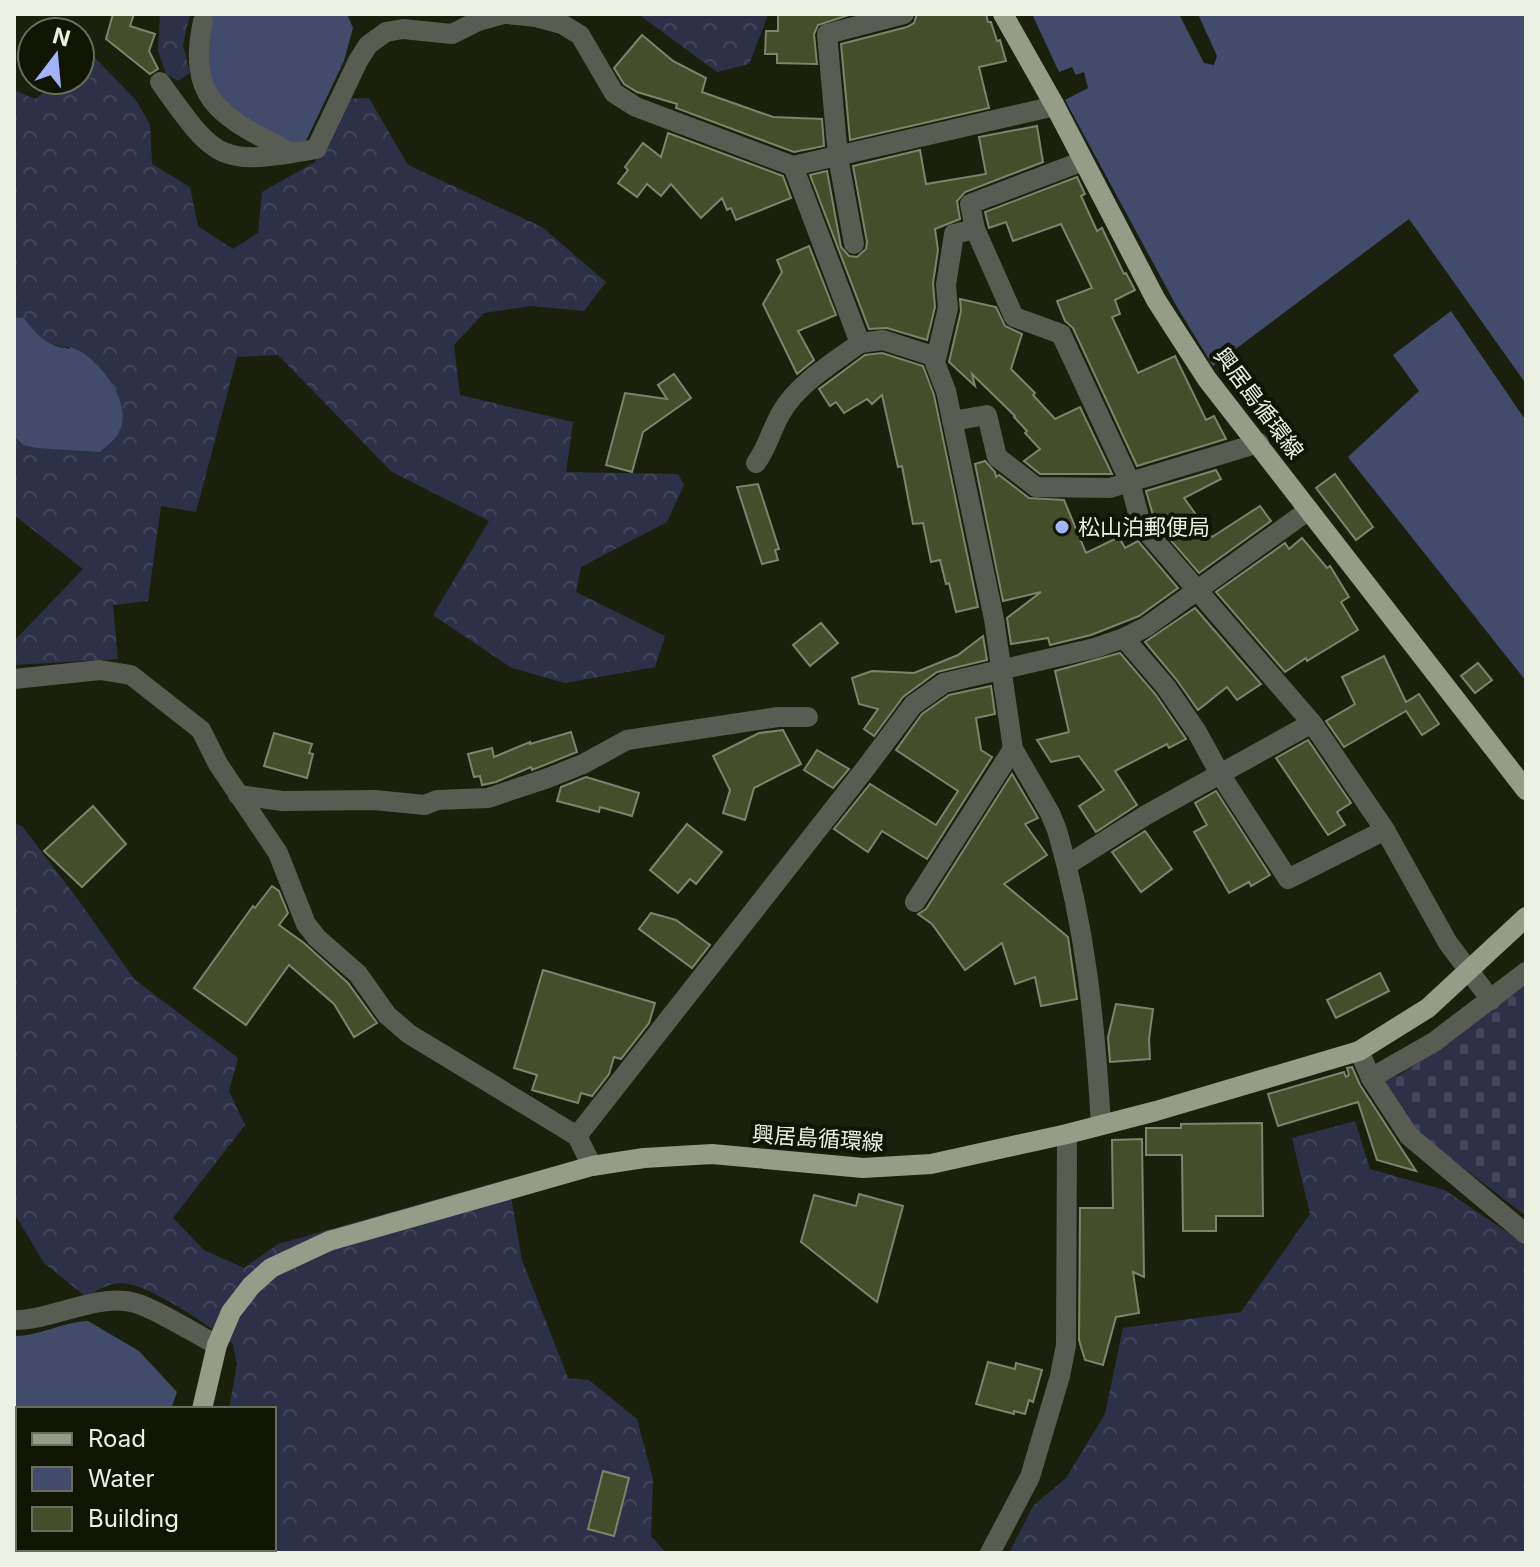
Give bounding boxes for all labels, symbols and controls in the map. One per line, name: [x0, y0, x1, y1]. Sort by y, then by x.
north arrow: [16, 16, 96, 96]
text: N: [50, 22, 73, 52]
street label: 興居島循環線: [1209, 342, 1309, 464]
place label: 松山泊郵便局: [1078, 514, 1210, 540]
marker: 松山泊郵便局: [1053, 518, 1071, 536]
street label: 興居島循環線: [751, 1120, 885, 1156]
legend: [16, 1407, 276, 1551]
text: Road: [88, 1424, 146, 1453]
text: Water: [88, 1464, 155, 1493]
text: Building: [88, 1504, 179, 1533]

